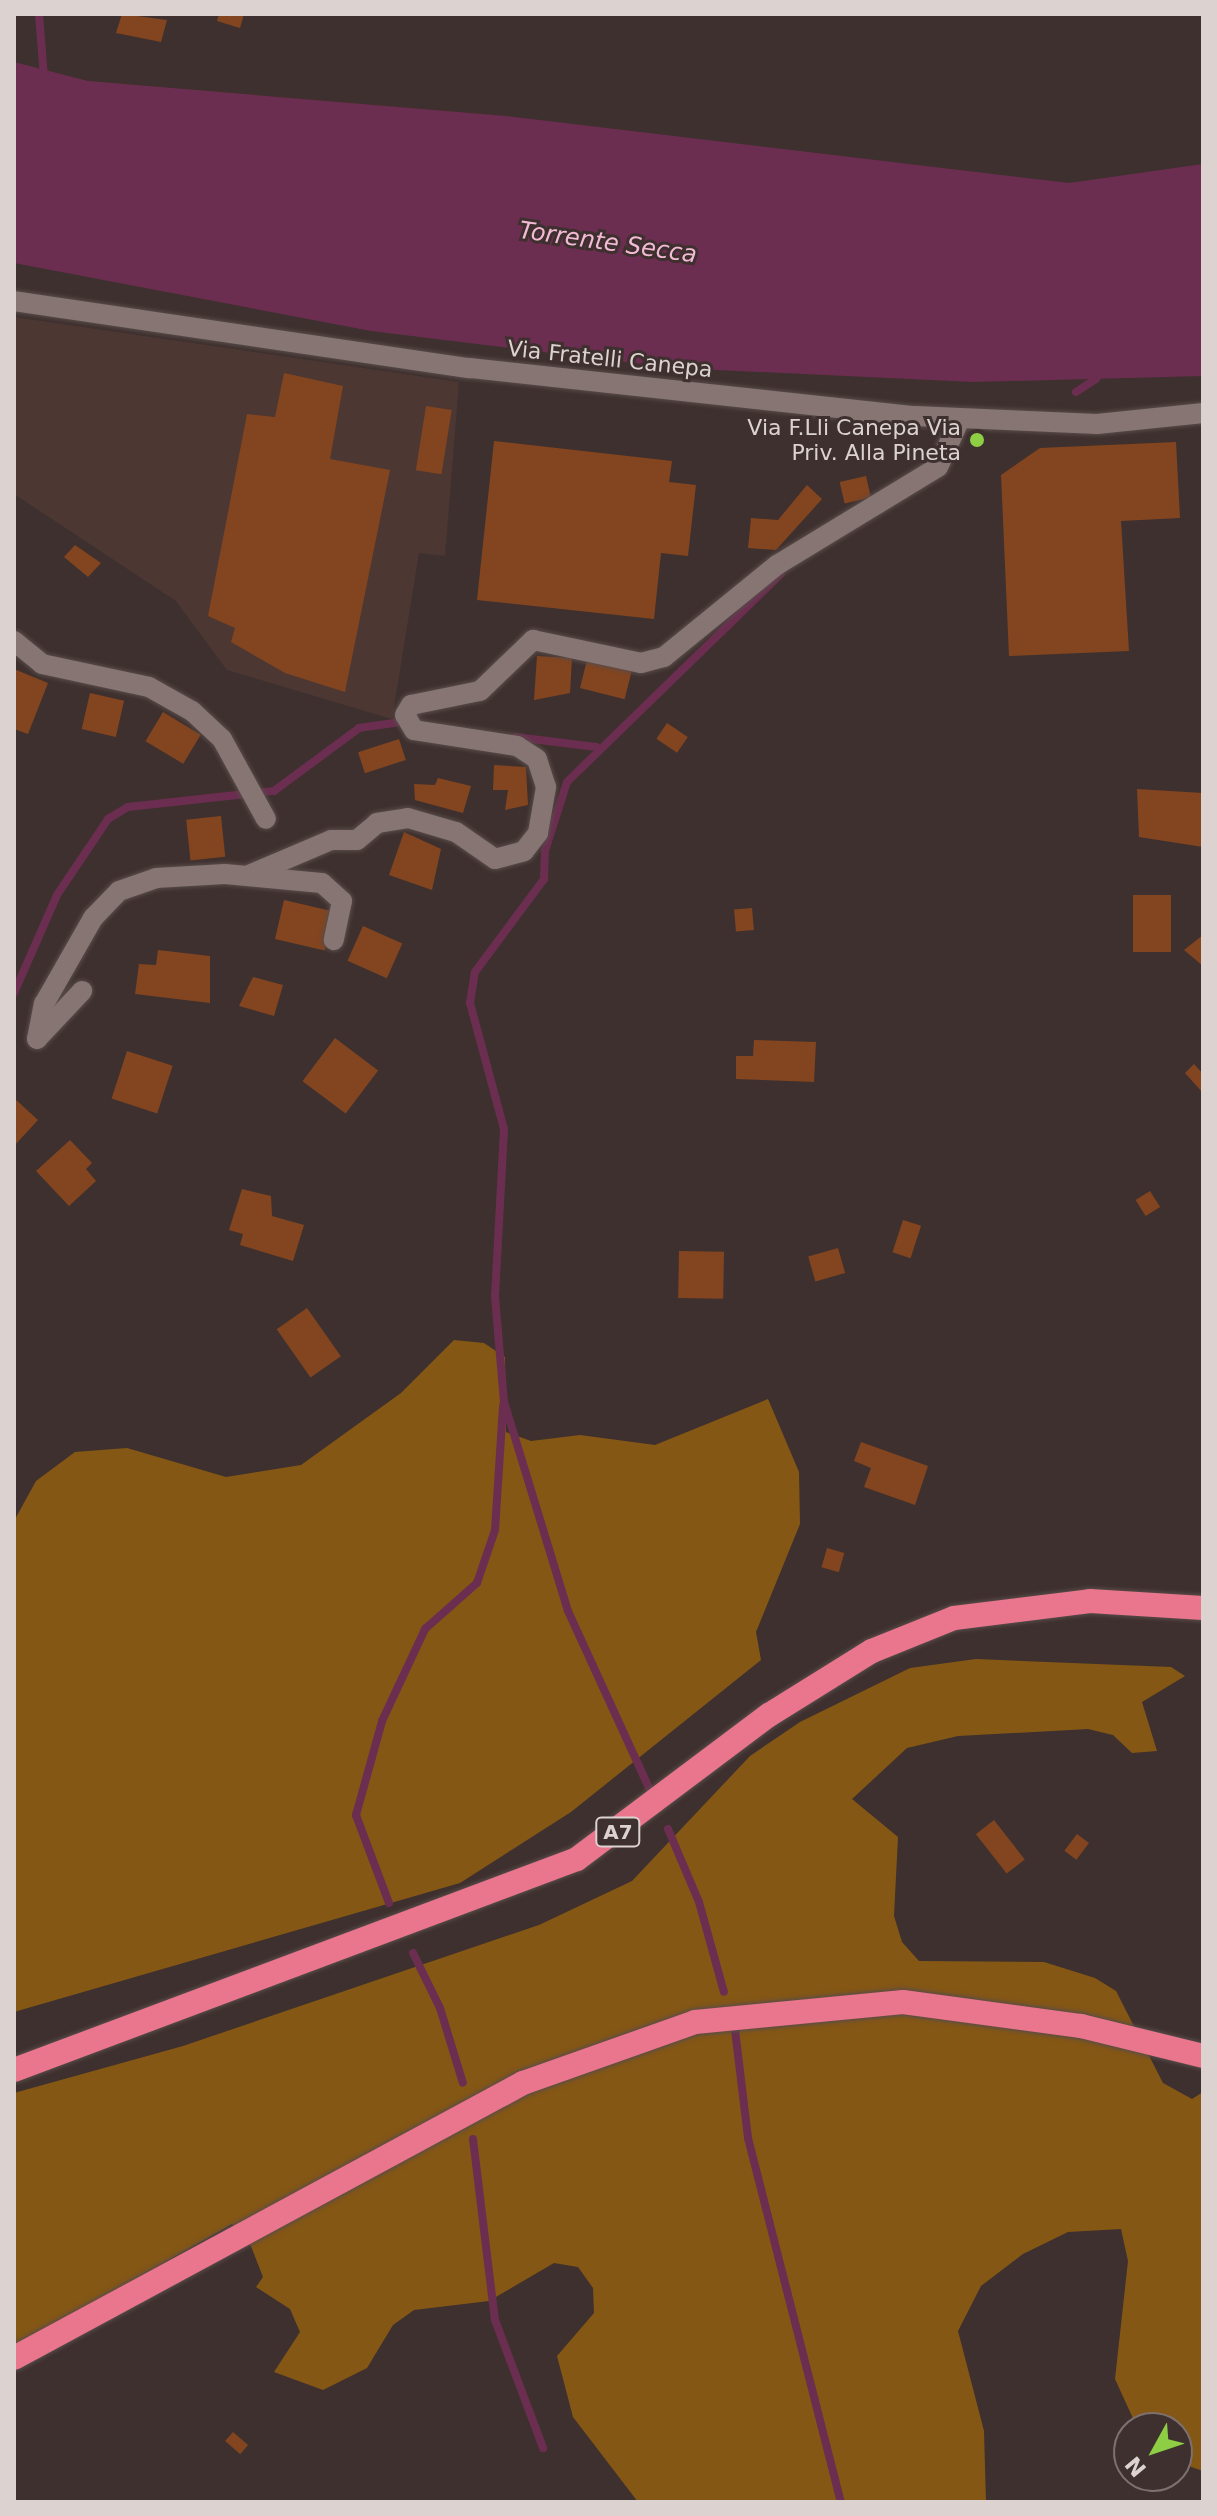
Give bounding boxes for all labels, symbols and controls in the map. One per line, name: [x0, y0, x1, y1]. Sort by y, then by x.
water label: Torrente Secca: [517, 216, 699, 270]
street label: Via Fratelli Canepa: [506, 335, 714, 383]
place label: Via F.Lli Canepa Via Priv. Alla Pineta: [747, 414, 961, 466]
marker: Via F.Lli Canepa Via Priv. Alla Pineta: [968, 431, 986, 449]
road number: A7: [594, 1816, 642, 1848]
north arrow: [1113, 2412, 1193, 2492]
text: N: [1120, 2451, 1151, 2482]

